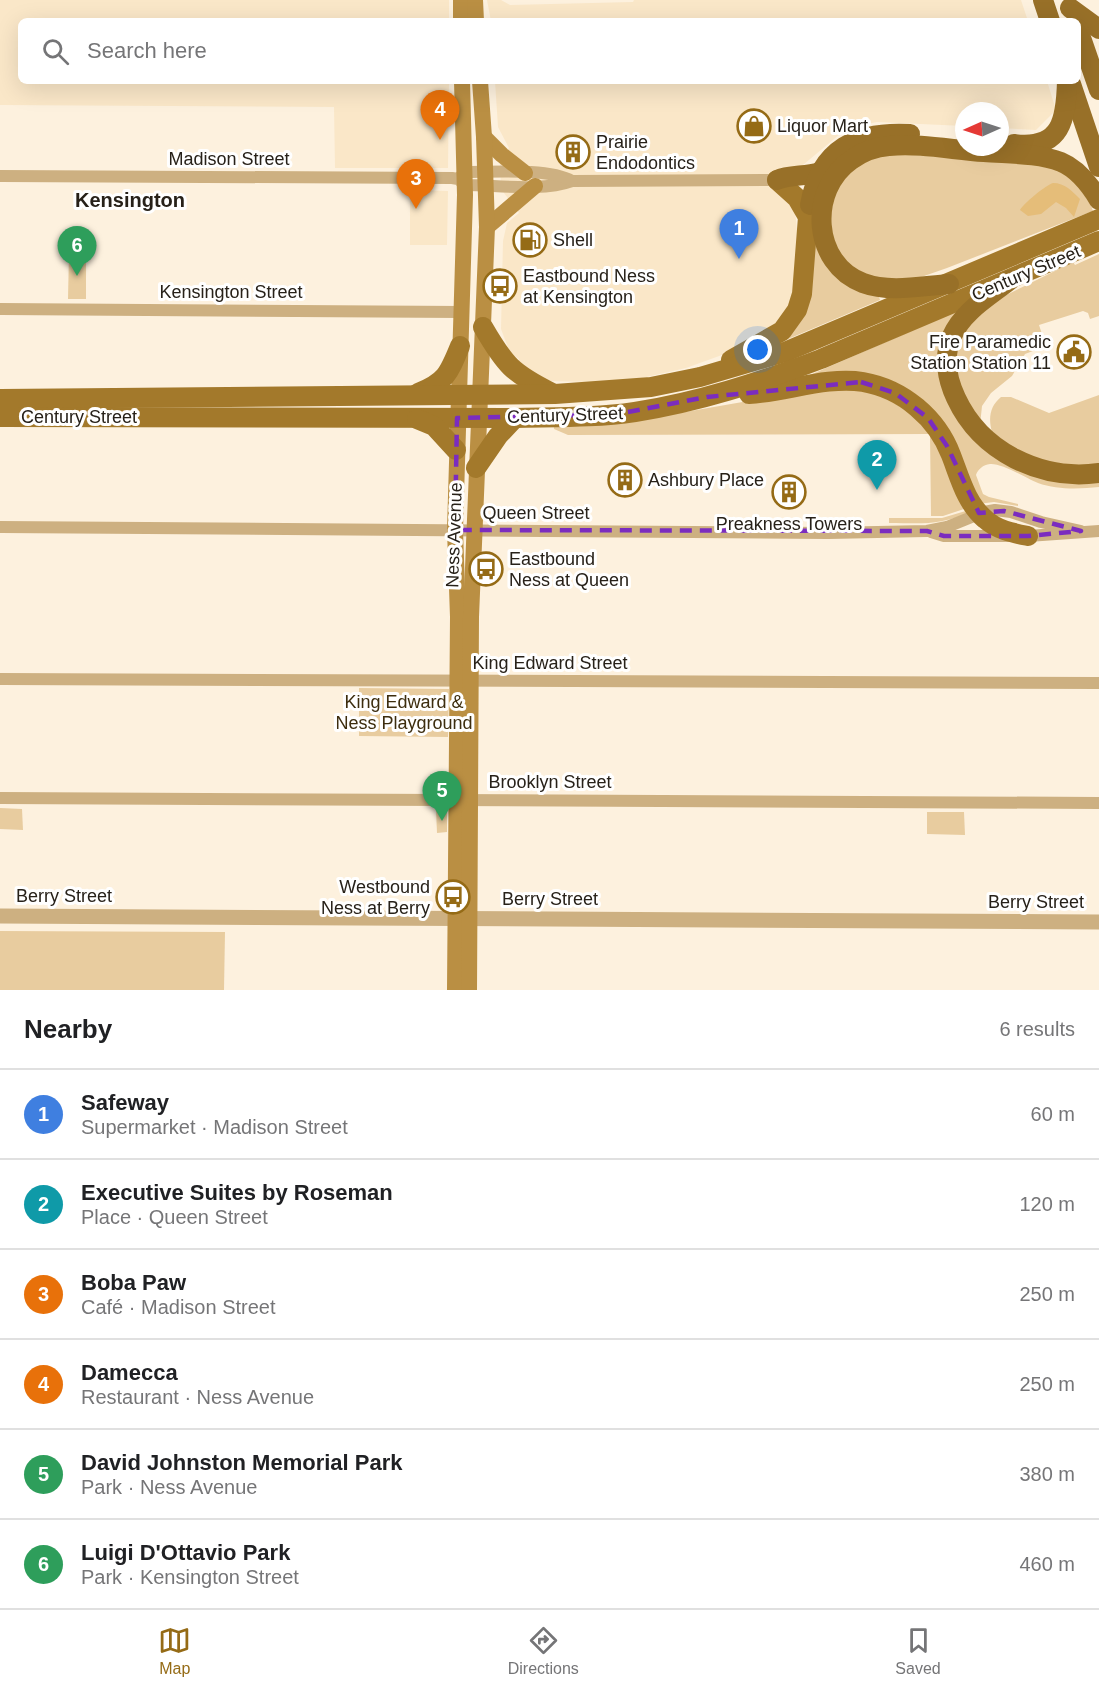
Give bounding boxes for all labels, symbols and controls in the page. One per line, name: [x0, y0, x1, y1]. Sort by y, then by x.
search box: [18, 18, 1081, 84]
icon: search: [39, 35, 72, 68]
text: Search here: [87, 38, 207, 63]
pin: 4: [420, 90, 460, 140]
north arrow: [955, 102, 1009, 156]
shop icon: Liquor Mart: [736, 108, 772, 144]
place label: Liquor Mart: [777, 116, 868, 136]
place label: Prairie Endodontics: [596, 132, 695, 173]
building icon: Prairie Endodontics: [555, 134, 591, 170]
street label: Madison Street: [168, 149, 290, 169]
pin: 3: [396, 160, 436, 209]
district label: Kensington: [75, 189, 185, 211]
pin: 1: [720, 210, 758, 259]
fuel station icon: Shell: [512, 222, 548, 258]
pin: 6: [58, 226, 97, 276]
place label: Shell: [553, 230, 593, 250]
street label: Century Street: [969, 241, 1083, 305]
place label: Eastbound Ness at Kensington: [523, 266, 655, 307]
bus stop icon: Eastbound Ness at Kensington: [482, 268, 518, 304]
street label: Kensington Street: [159, 282, 303, 302]
place label: Fire Paramedic Station Station 11: [910, 332, 1051, 373]
public building icon: Fire Paramedic Station Station 11: [1056, 334, 1092, 370]
your location: [743, 335, 772, 364]
street label: Century Street: [507, 403, 623, 427]
street label: Century Street: [21, 407, 137, 427]
pin: 2: [858, 440, 896, 490]
building icon: Ashbury Place: [607, 462, 643, 498]
place label: Ashbury Place: [648, 470, 764, 490]
building icon: Preakness Towers: [771, 474, 807, 510]
street label: Ness Avenue: [442, 482, 466, 588]
street label: Queen Street: [482, 503, 590, 523]
place label: Preakness Towers: [716, 514, 862, 534]
place label: Eastbound Ness at Queen: [509, 549, 629, 590]
bus stop icon: Eastbound Ness at Queen: [468, 551, 504, 587]
street label: King Edward Street: [472, 653, 628, 673]
park label: King Edward & Ness Playground: [335, 692, 473, 733]
pin: 5: [422, 772, 462, 821]
street label: Brooklyn Street: [488, 772, 612, 792]
place label: Westbound Ness at Berry: [321, 877, 430, 918]
bus stop icon: Westbound Ness at Berry: [435, 879, 471, 915]
street label: Berry Street: [16, 886, 112, 906]
street label: Berry Street: [502, 889, 598, 909]
street label: Berry Street: [988, 892, 1084, 912]
text: Nearby: [24, 1014, 112, 1044]
text: 6 results: [999, 1018, 1075, 1040]
text: Safeway: [81, 1090, 169, 1115]
text: 1: [38, 1103, 49, 1125]
text: 60 m: [1031, 1103, 1075, 1125]
text: Supermarket · Madison Street: [81, 1116, 348, 1138]
text: Executive Suites by Roseman: [81, 1180, 393, 1205]
text: 2: [38, 1193, 49, 1215]
text: 120 m: [1019, 1193, 1075, 1215]
text: Place · Queen Street: [81, 1206, 268, 1228]
text: Boba Paw: [81, 1270, 186, 1295]
text: 3: [38, 1283, 49, 1305]
text: 250 m: [1019, 1283, 1075, 1305]
text: Café · Madison Street: [81, 1296, 276, 1318]
text: Damecca: [81, 1360, 178, 1385]
text: 4: [38, 1373, 49, 1395]
text: 250 m: [1019, 1373, 1075, 1395]
text: Restaurant · Ness Avenue: [81, 1386, 314, 1408]
text: David Johnston Memorial Park: [81, 1450, 403, 1475]
text: 5: [38, 1463, 49, 1485]
text: 380 m: [1019, 1463, 1075, 1485]
text: Park · Ness Avenue: [81, 1476, 257, 1498]
text: Luigi D'Ottavio Park: [81, 1540, 290, 1565]
text: 6: [38, 1553, 49, 1575]
text: 460 m: [1019, 1553, 1075, 1575]
text: Park · Kensington Street: [81, 1566, 299, 1588]
tab: Map: [158, 1624, 191, 1678]
tab: Directions: [508, 1624, 579, 1678]
tab: Saved: [895, 1624, 941, 1678]

